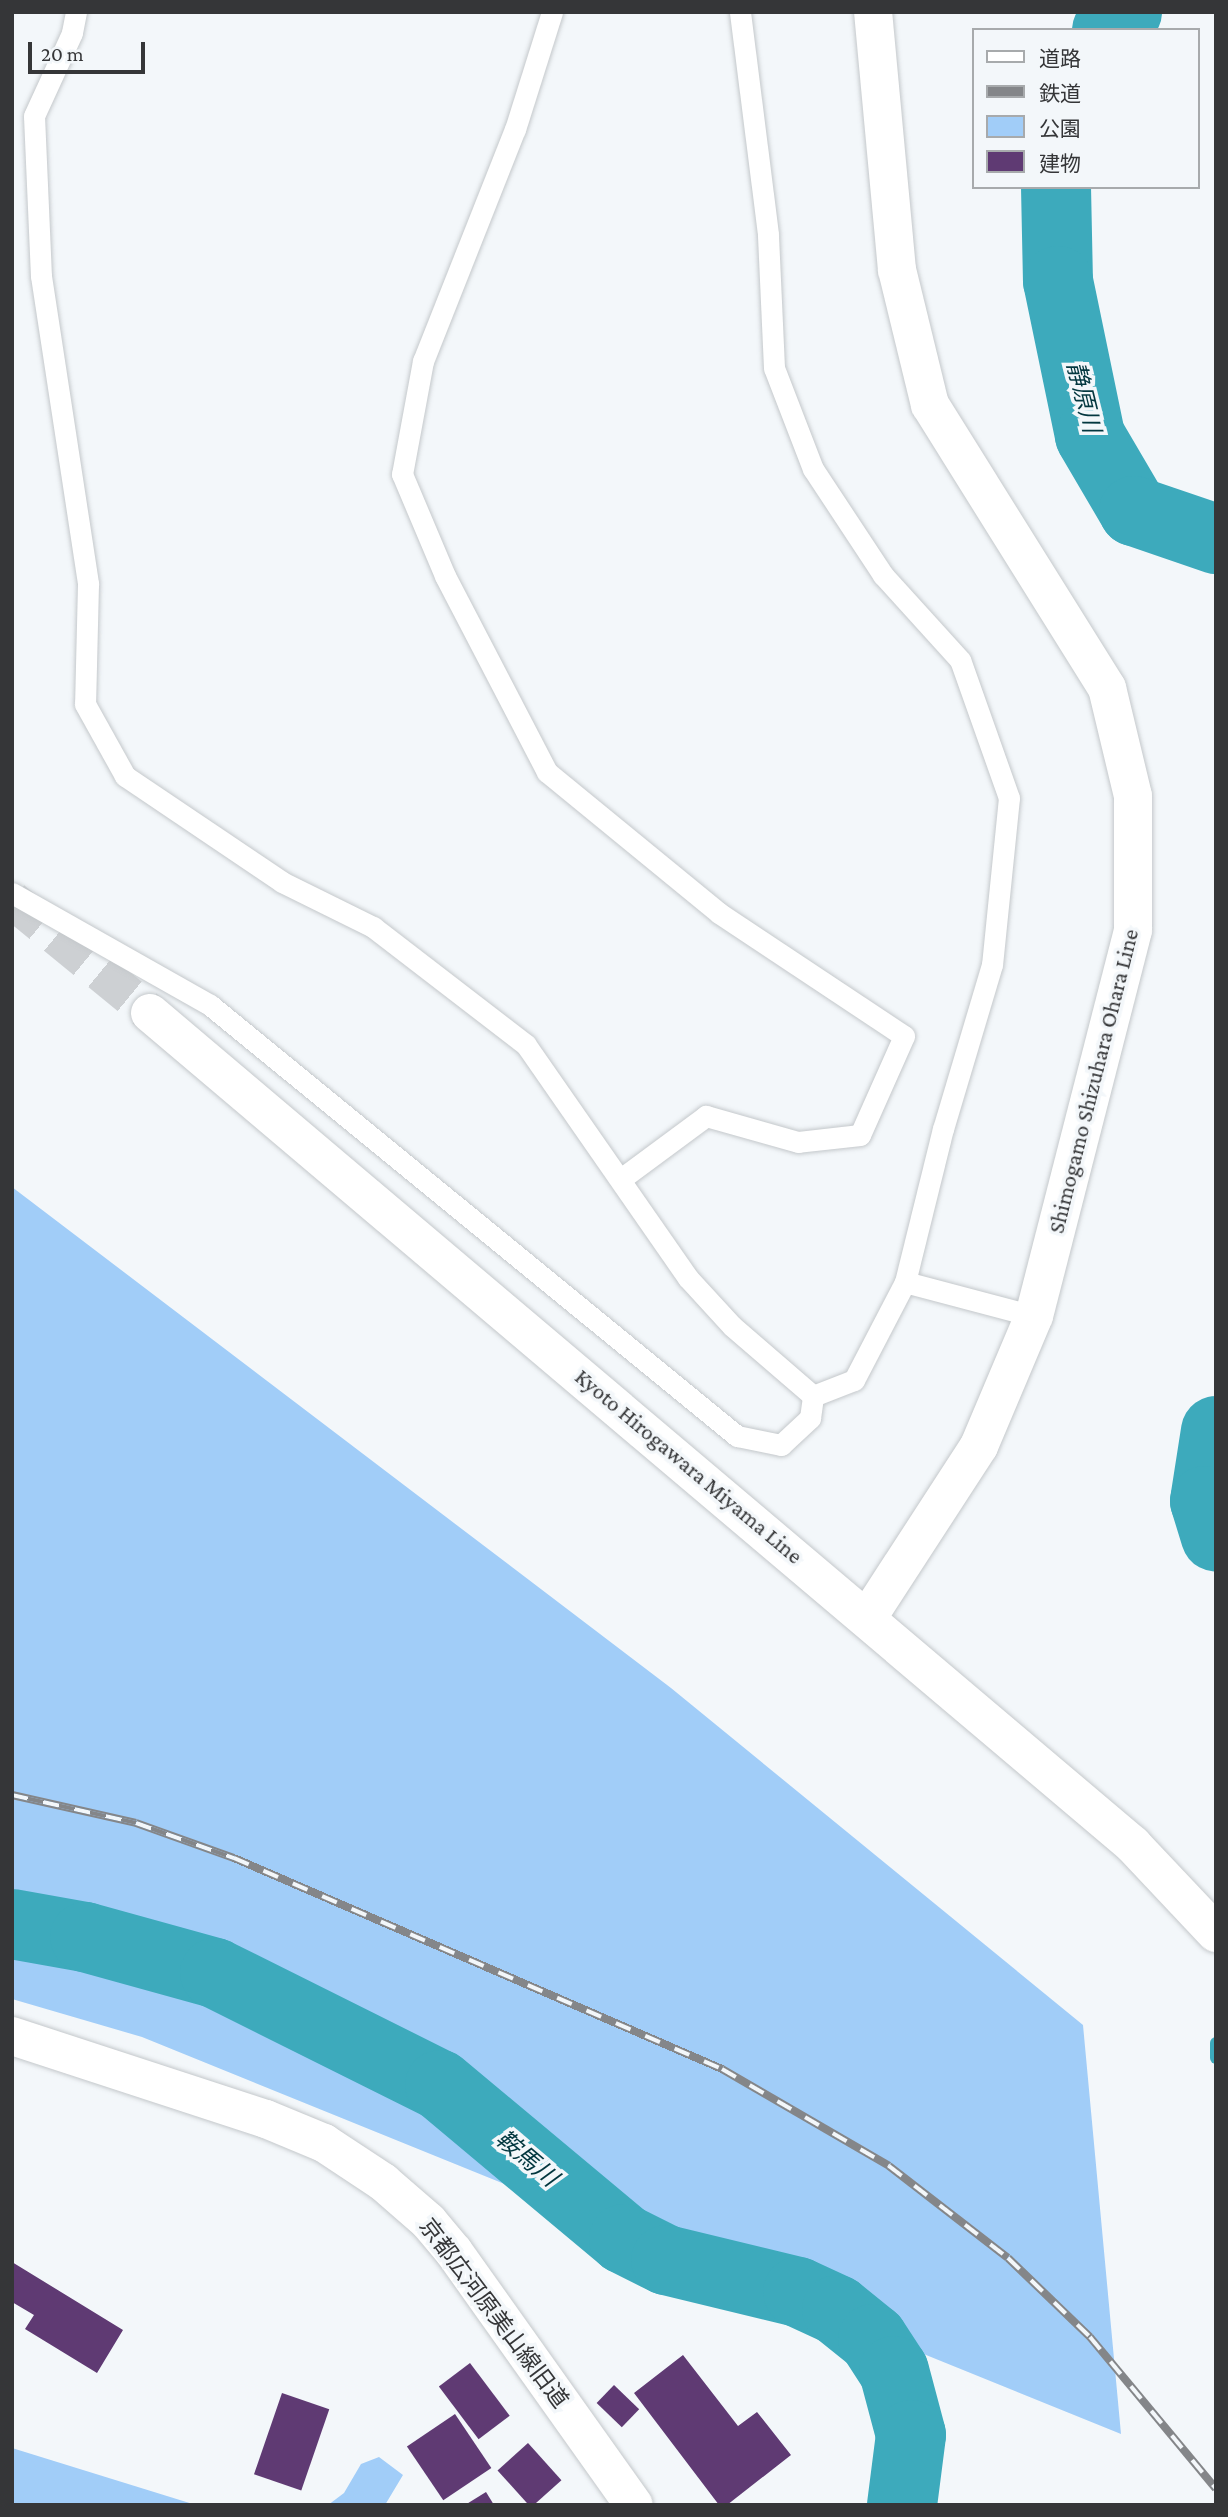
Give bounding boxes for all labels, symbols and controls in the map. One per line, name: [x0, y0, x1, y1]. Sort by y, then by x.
scale bar: [32, 28, 149, 72]
legend: [972, 28, 1200, 189]
text: 20 m: [41, 42, 84, 66]
text: 道路: [1039, 47, 1081, 71]
text: 鉄道: [1039, 82, 1081, 106]
text: 公園: [1039, 117, 1081, 141]
text: 建物: [1039, 152, 1081, 176]
water label: 静原川: [1061, 359, 1107, 435]
street label: Shimogamo Shizuhara Ohara Line: [1042, 926, 1144, 1236]
street label: Kyoto Hirogawara Miyama Line: [570, 1363, 808, 1569]
water label: 鞍馬川: [490, 2124, 564, 2192]
street label: 京都広河原美山線旧道: [414, 2213, 574, 2413]

